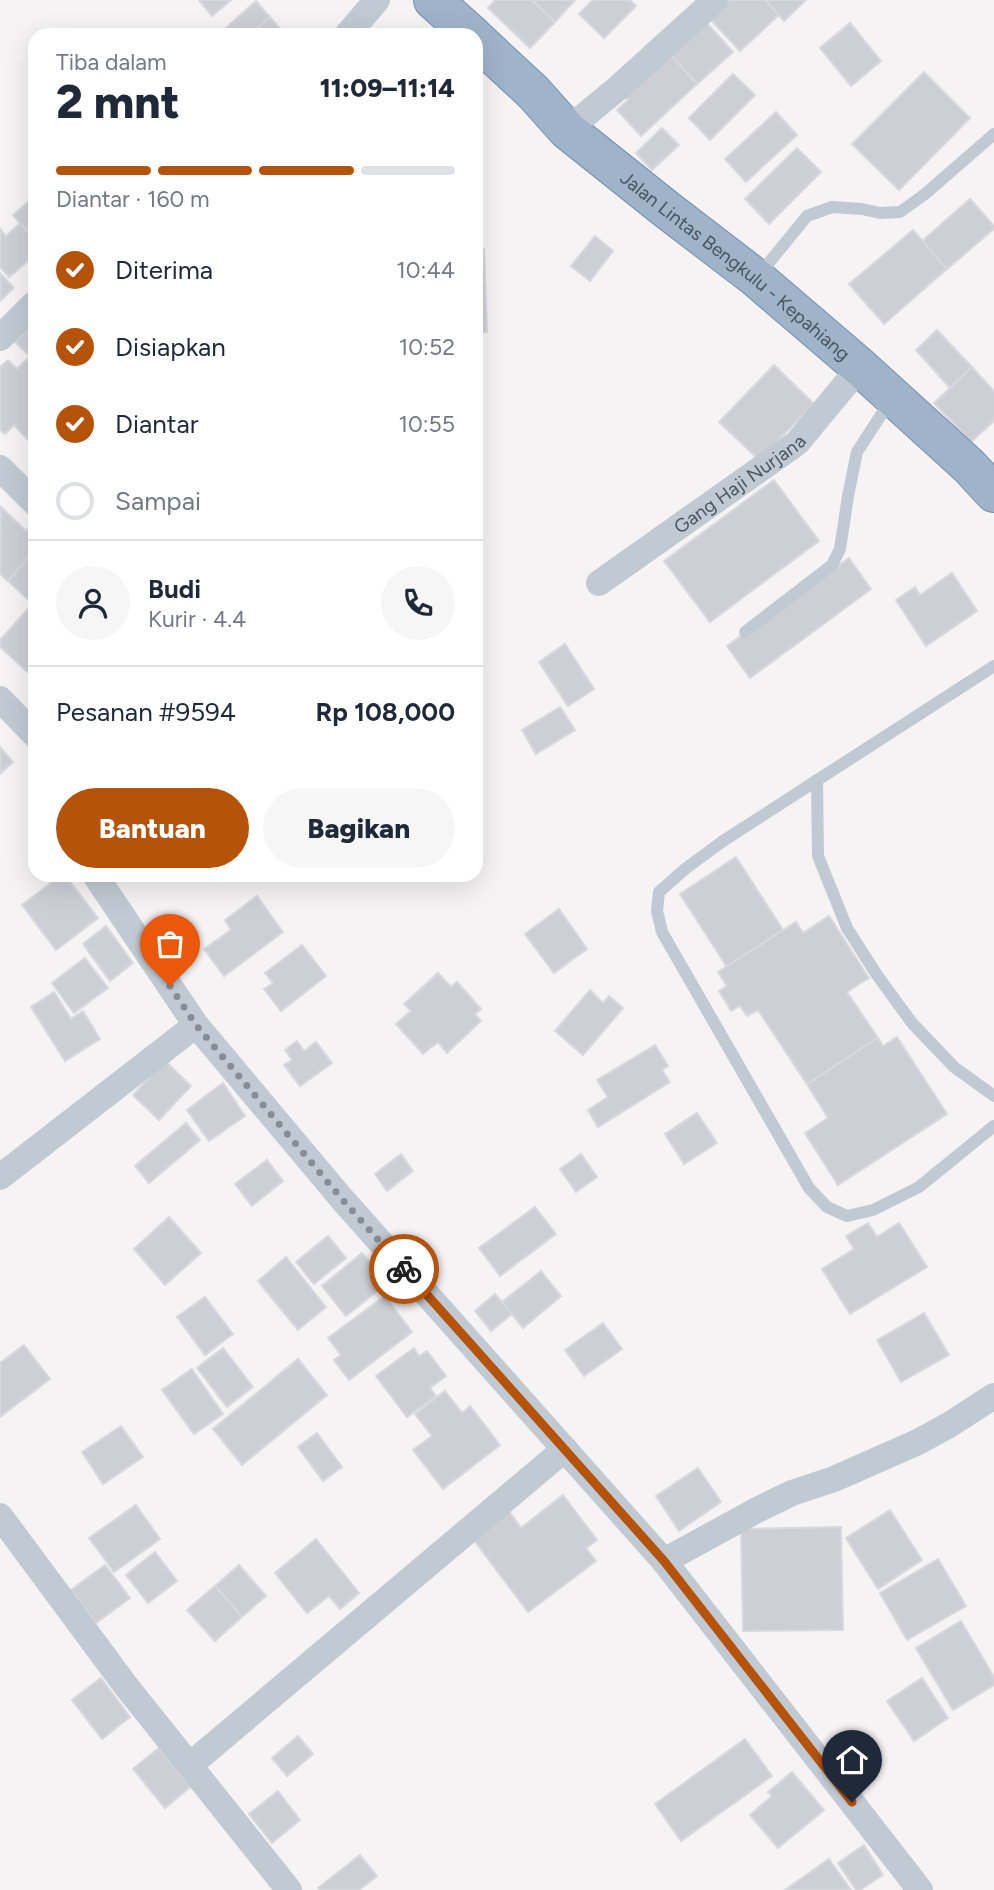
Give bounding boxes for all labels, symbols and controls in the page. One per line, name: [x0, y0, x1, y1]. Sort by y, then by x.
text: Tiba dalam: [56, 48, 167, 76]
text: 11:09–11:14: [320, 72, 455, 104]
text: 2 mnt: [56, 74, 180, 130]
street label: Jalan Lintas Bengkulu - Kepahiang: [616, 166, 855, 366]
text: Diantar · 160 m: [56, 185, 210, 213]
icon: check: [56, 251, 94, 289]
text: Diterima: [115, 254, 213, 286]
text: 10:44: [396, 256, 455, 284]
icon: check: [56, 328, 94, 366]
text: Disiapkan: [115, 331, 226, 363]
text: 10:52: [399, 333, 455, 361]
icon: check: [56, 405, 94, 443]
text: Diantar: [115, 408, 199, 440]
text: 10:55: [398, 410, 455, 438]
street label: Gang Haji Nurjana: [669, 430, 811, 538]
text: Sampai: [115, 485, 201, 517]
button: person: [56, 566, 130, 640]
button: phone: [381, 566, 455, 640]
text: Budi: [148, 573, 201, 605]
text: Kurir · 4.4: [148, 605, 246, 633]
text: Pesanan #9594: [56, 696, 236, 728]
text: Rp 108,000: [315, 696, 455, 728]
button: Bantuan: [56, 788, 249, 868]
button: Bagikan: [263, 788, 455, 868]
pin: [140, 914, 200, 986]
icon: bag: [151, 925, 189, 963]
courier: [369, 1234, 439, 1304]
icon: bike: [385, 1250, 423, 1288]
pin: [822, 1730, 882, 1802]
icon: home: [833, 1741, 871, 1779]

